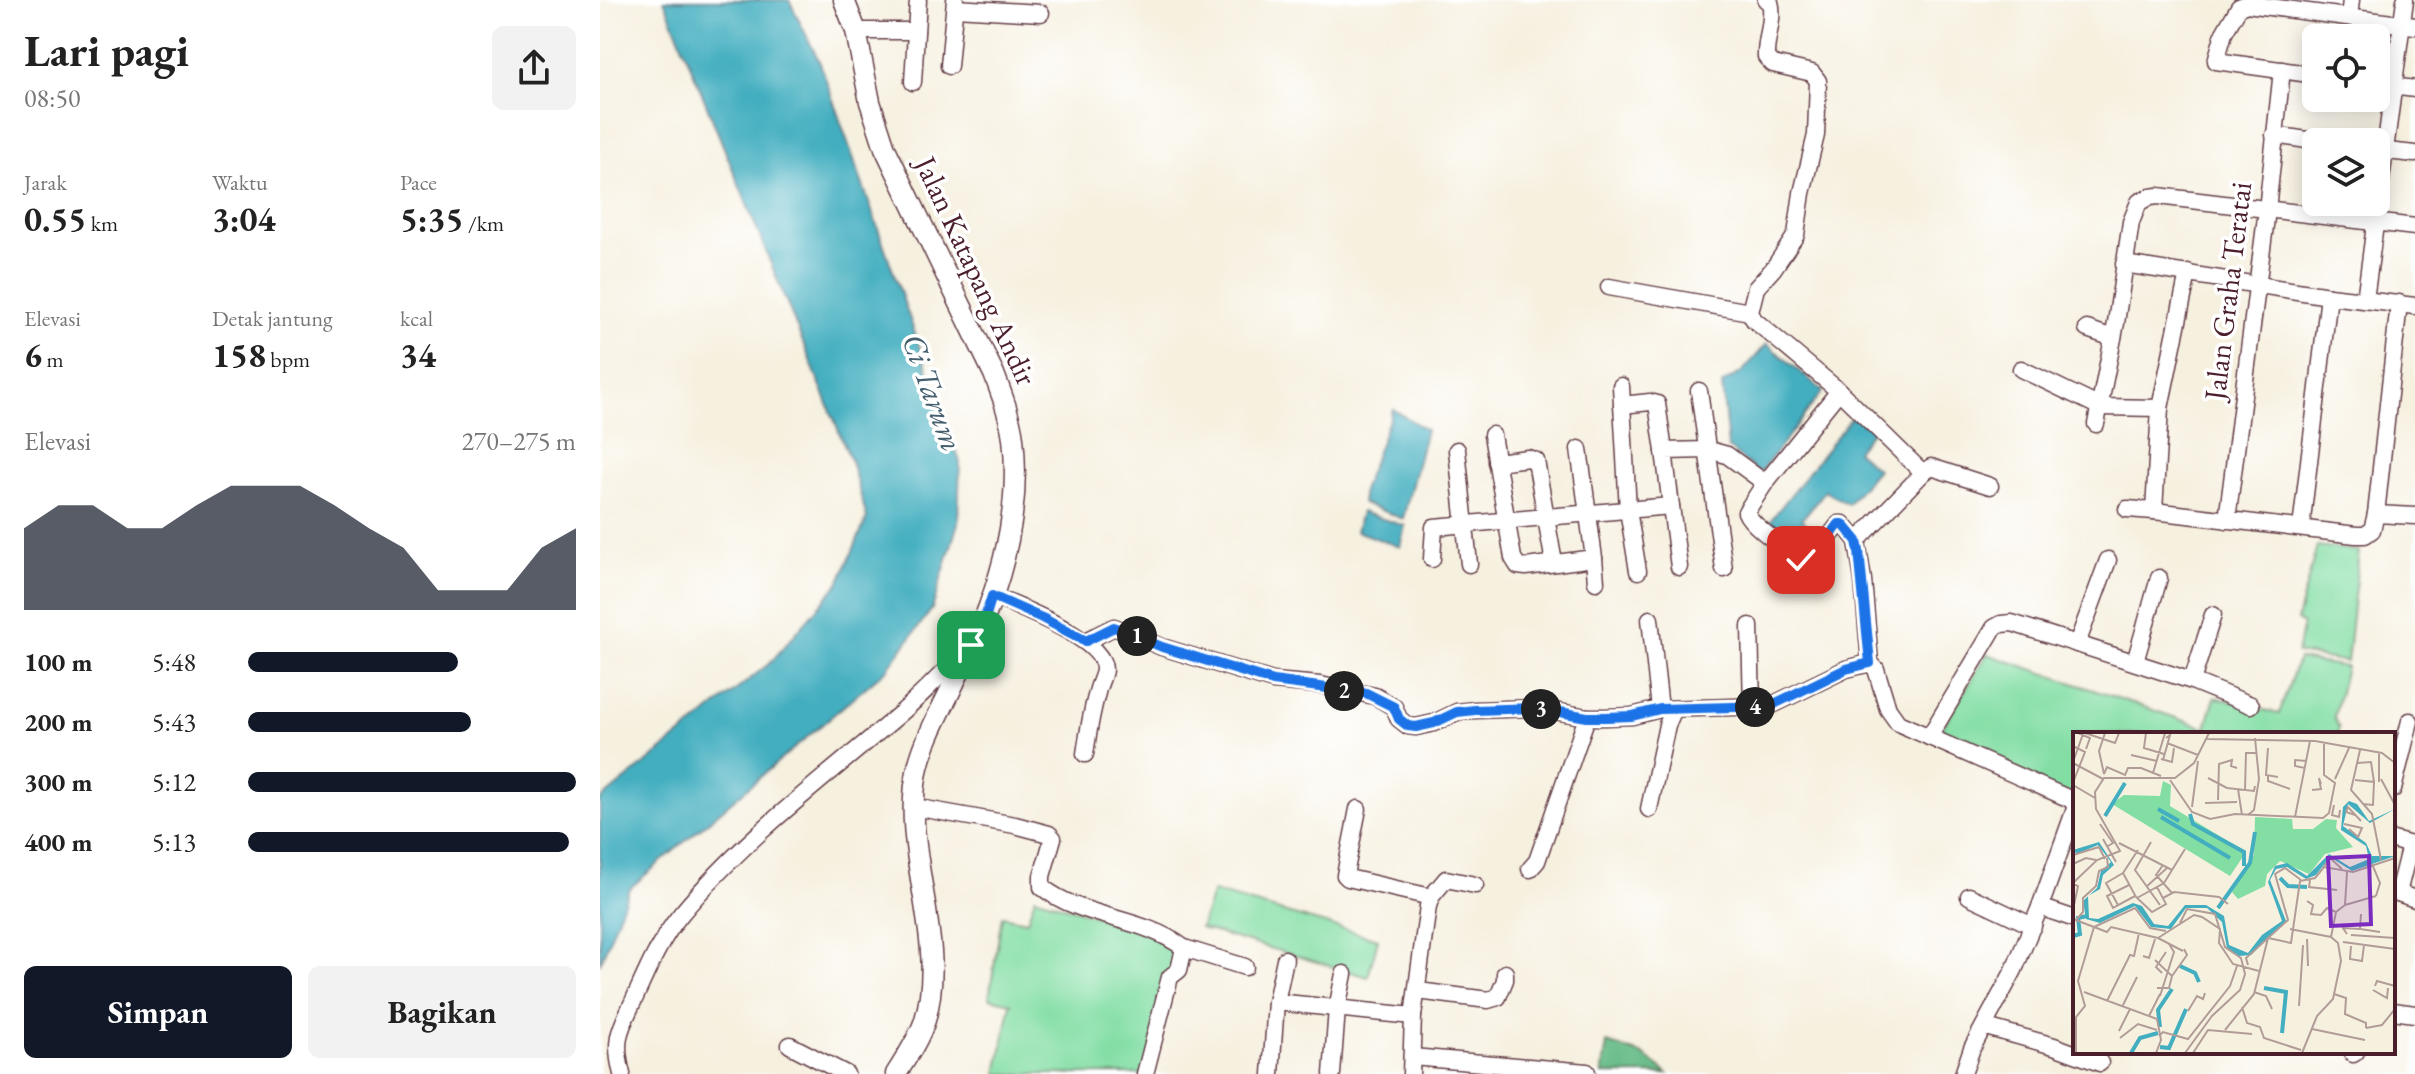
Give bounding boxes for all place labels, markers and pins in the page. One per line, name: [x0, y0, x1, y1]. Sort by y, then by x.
pin: [1767, 526, 1835, 594]
pin: [937, 611, 1005, 679]
pin: 1: [1117, 616, 1157, 656]
pin: 2: [1324, 671, 1364, 711]
pin: 4: [1735, 687, 1775, 727]
pin: 3: [1521, 689, 1561, 729]

